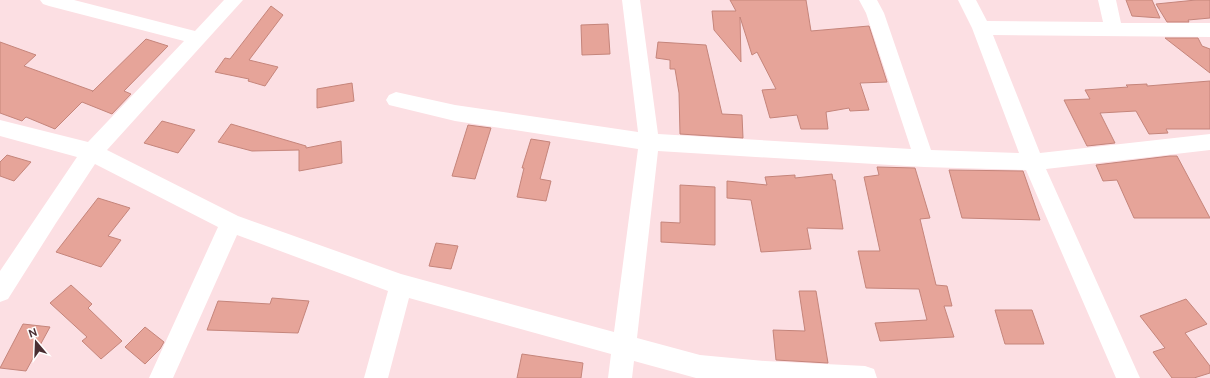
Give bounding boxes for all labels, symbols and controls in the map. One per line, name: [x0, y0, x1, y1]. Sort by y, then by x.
north arrow: [16, 322, 56, 362]
text: N: [27, 325, 39, 340]

